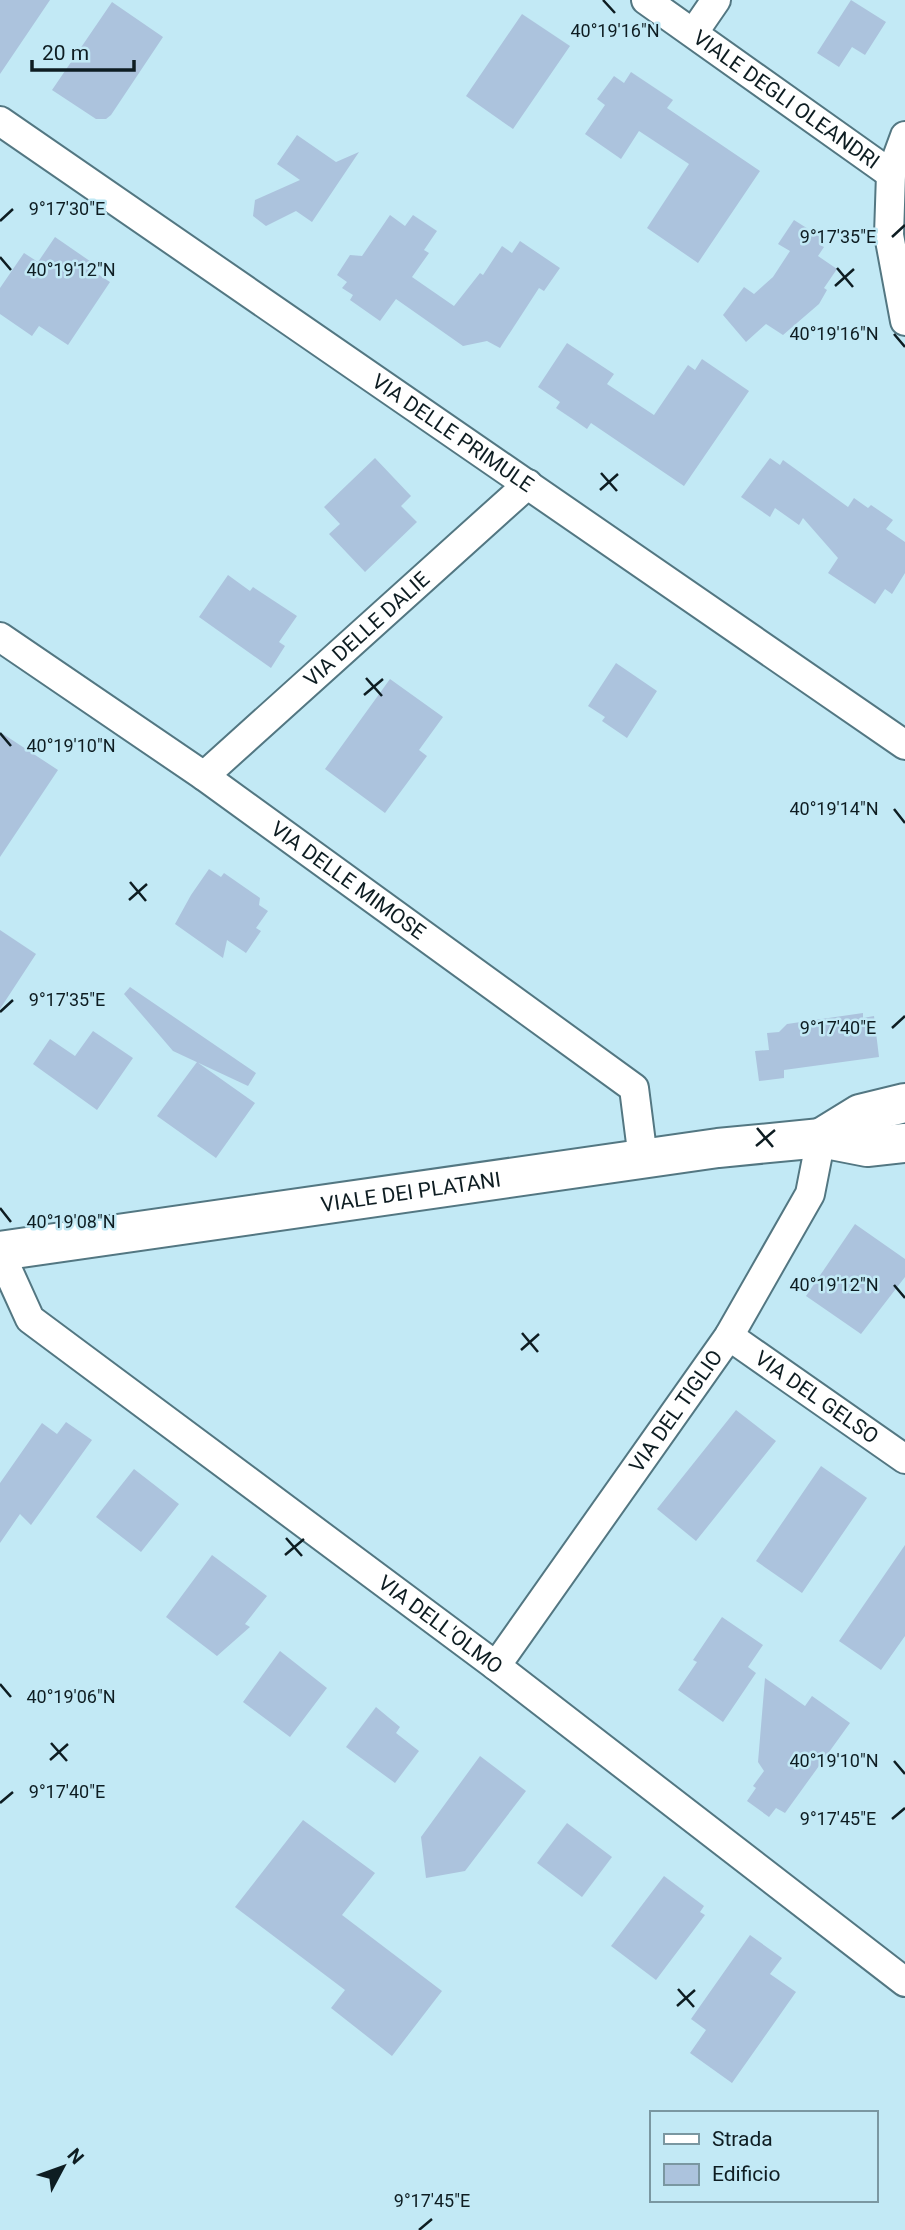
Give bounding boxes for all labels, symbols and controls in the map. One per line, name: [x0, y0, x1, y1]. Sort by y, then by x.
text: 40°19'16"N: [570, 20, 660, 41]
street label: VIALE DEGLI OLEANDRI: [689, 25, 884, 174]
scale bar: [32, 28, 133, 72]
text: 20 m: [42, 41, 89, 65]
text: 9°17'30"E: [29, 198, 105, 219]
text: 9°17'35"E: [800, 226, 876, 247]
text: 40°19'12"N: [26, 259, 116, 280]
text: 40°19'16"N: [789, 323, 879, 344]
street label: VIA DELLE PRIMULE: [367, 369, 538, 497]
street label: VIA DELLE DALIE: [299, 567, 434, 692]
text: 40°19'10"N: [26, 735, 116, 756]
text: 40°19'14"N: [789, 798, 879, 819]
street label: VIA DELLE MIMOSE: [266, 817, 430, 945]
text: 9°17'35"E: [29, 989, 105, 1010]
text: 9°17'40"E: [800, 1017, 876, 1038]
street label: VIALE DEI PLATANI: [319, 1167, 502, 1217]
text: 40°19'08"N: [26, 1211, 116, 1232]
text: 40°19'12"N: [789, 1274, 879, 1295]
street label: VIA DEL TIGLIO: [625, 1345, 727, 1477]
street label: VIA DEL GELSO: [750, 1346, 883, 1449]
street label: VIA DELL'OLMO: [373, 1570, 507, 1679]
text: 40°19'06"N: [26, 1686, 116, 1707]
text: 40°19'10"N: [789, 1750, 879, 1771]
text: 9°17'40"E: [29, 1781, 105, 1802]
text: 9°17'45"E: [800, 1808, 876, 1829]
legend: [650, 2111, 877, 2202]
text: Strada: [712, 2127, 773, 2151]
north arrow: [28, 2132, 98, 2202]
text: N: [62, 2144, 89, 2169]
text: Edificio: [712, 2162, 780, 2186]
text: 9°17'45"E: [394, 2190, 470, 2211]

